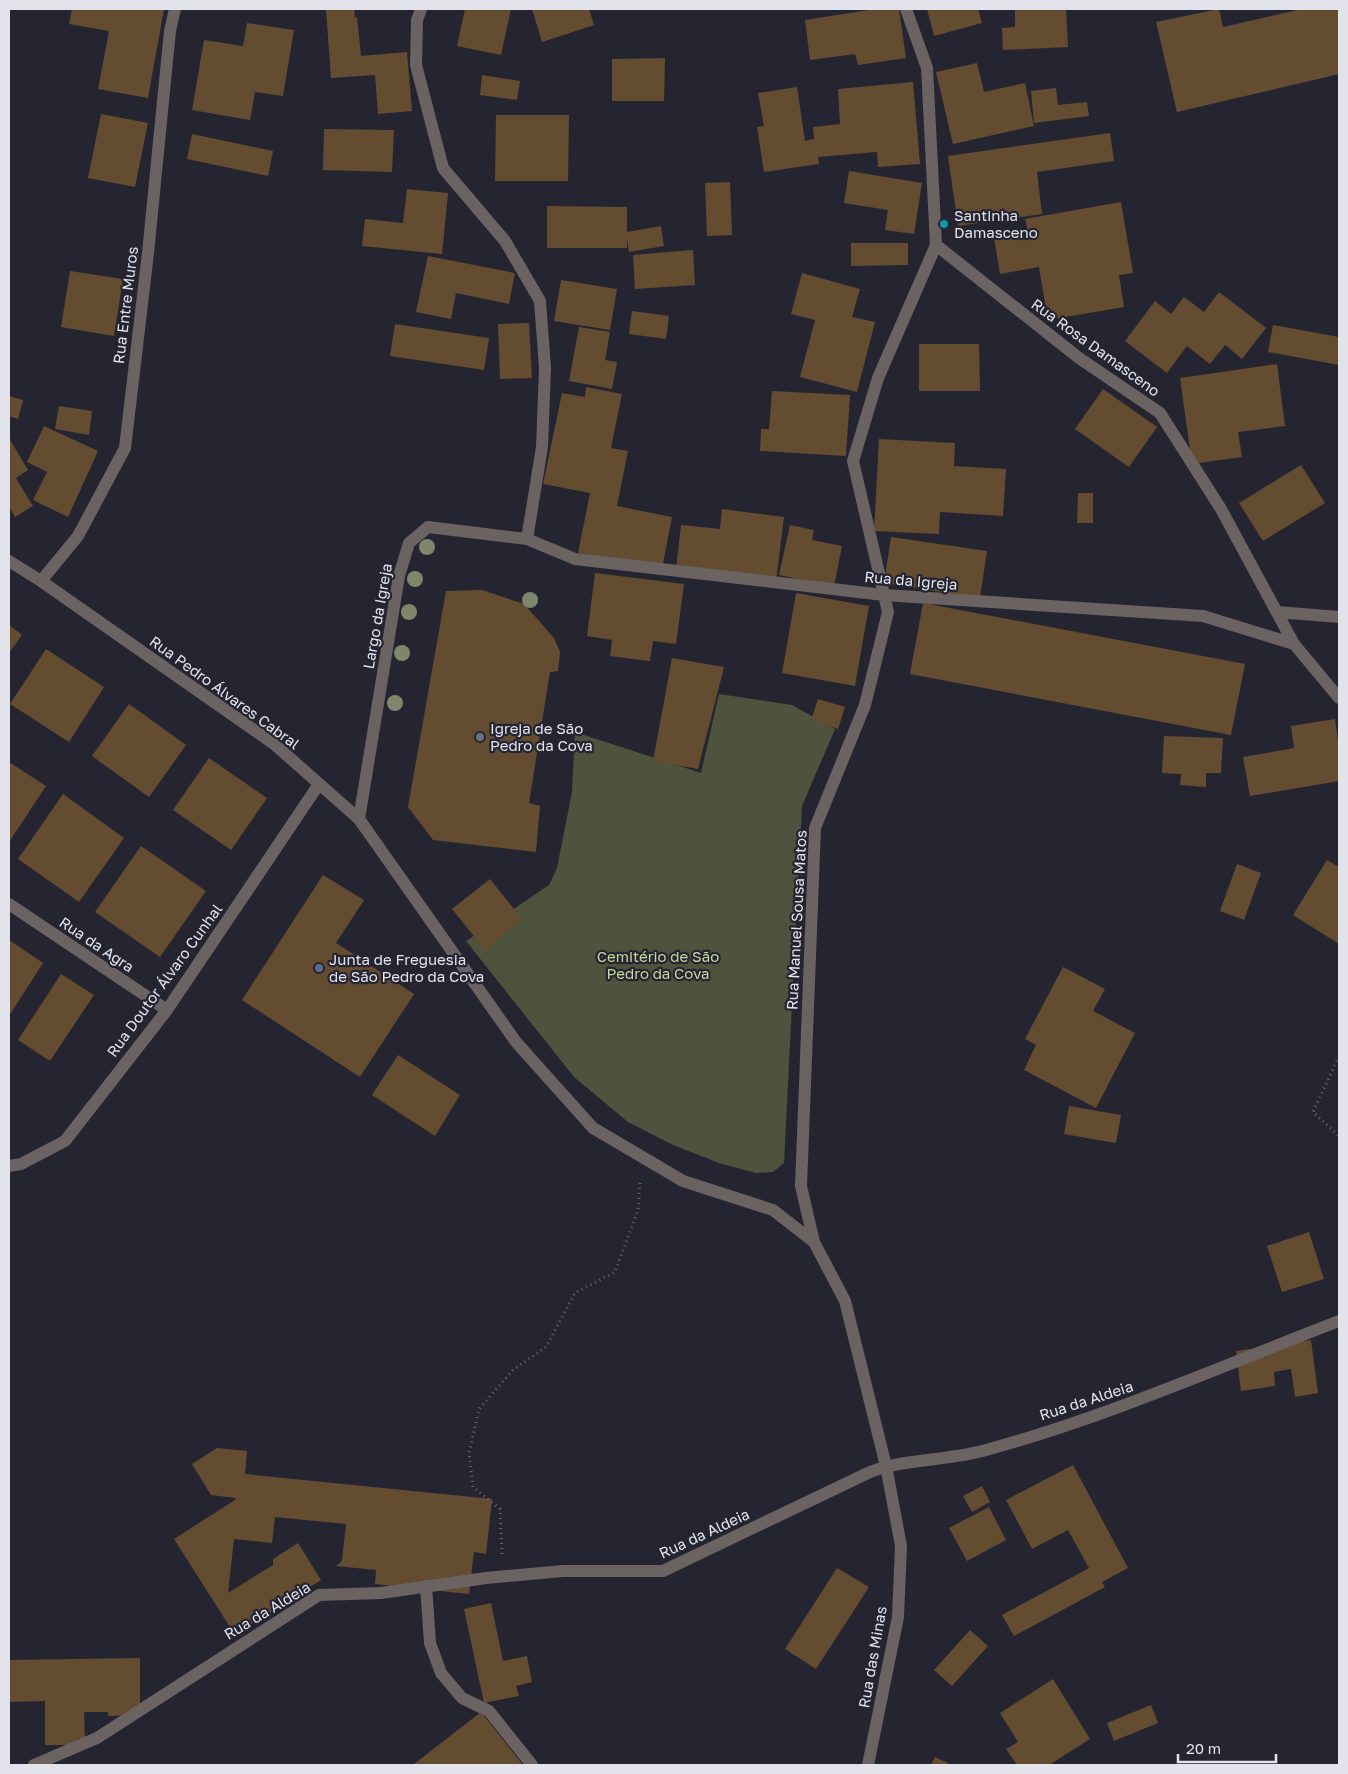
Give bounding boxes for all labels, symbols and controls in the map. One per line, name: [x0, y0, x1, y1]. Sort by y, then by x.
place label: Santinha Damasceno: [954, 206, 1038, 241]
marker: Santinha Damasceno: [938, 218, 950, 230]
street label: Rua Entre Muros: [109, 245, 141, 365]
street label: Rua Rosa Damasceno: [1028, 294, 1164, 400]
street label: Largo da Igreja: [359, 562, 395, 670]
street label: Rua da Igreja: [864, 567, 958, 593]
street label: Rua Pedro Álvares Cabral: [147, 632, 304, 753]
place label: Igreja de São Pedro da Cova: [490, 719, 593, 754]
marker: Igreja de São Pedro da Cova: [474, 731, 486, 743]
street label: Rua Manuel Sousa Matos: [782, 830, 810, 1010]
street label: Rua Doutor Álvaro Cunhal: [102, 900, 226, 1060]
street label: Rua da Agra: [56, 913, 138, 975]
park label: Cemitério de São Pedro da Cova: [597, 947, 719, 982]
place label: Junta de Freguesia de São Pedro da Cova: [329, 950, 484, 985]
marker: Junta de Freguesia de São Pedro da Cova: [313, 962, 325, 974]
street label: Rua da Aldeia: [1037, 1376, 1135, 1424]
street label: Rua da Aldeia: [656, 1504, 752, 1562]
street label: Rua da Aldeia: [221, 1577, 313, 1643]
street label: Rua das Minas: [854, 1605, 890, 1709]
scale bar: [1178, 1732, 1276, 1764]
text: 20 m: [1186, 1739, 1221, 1757]

